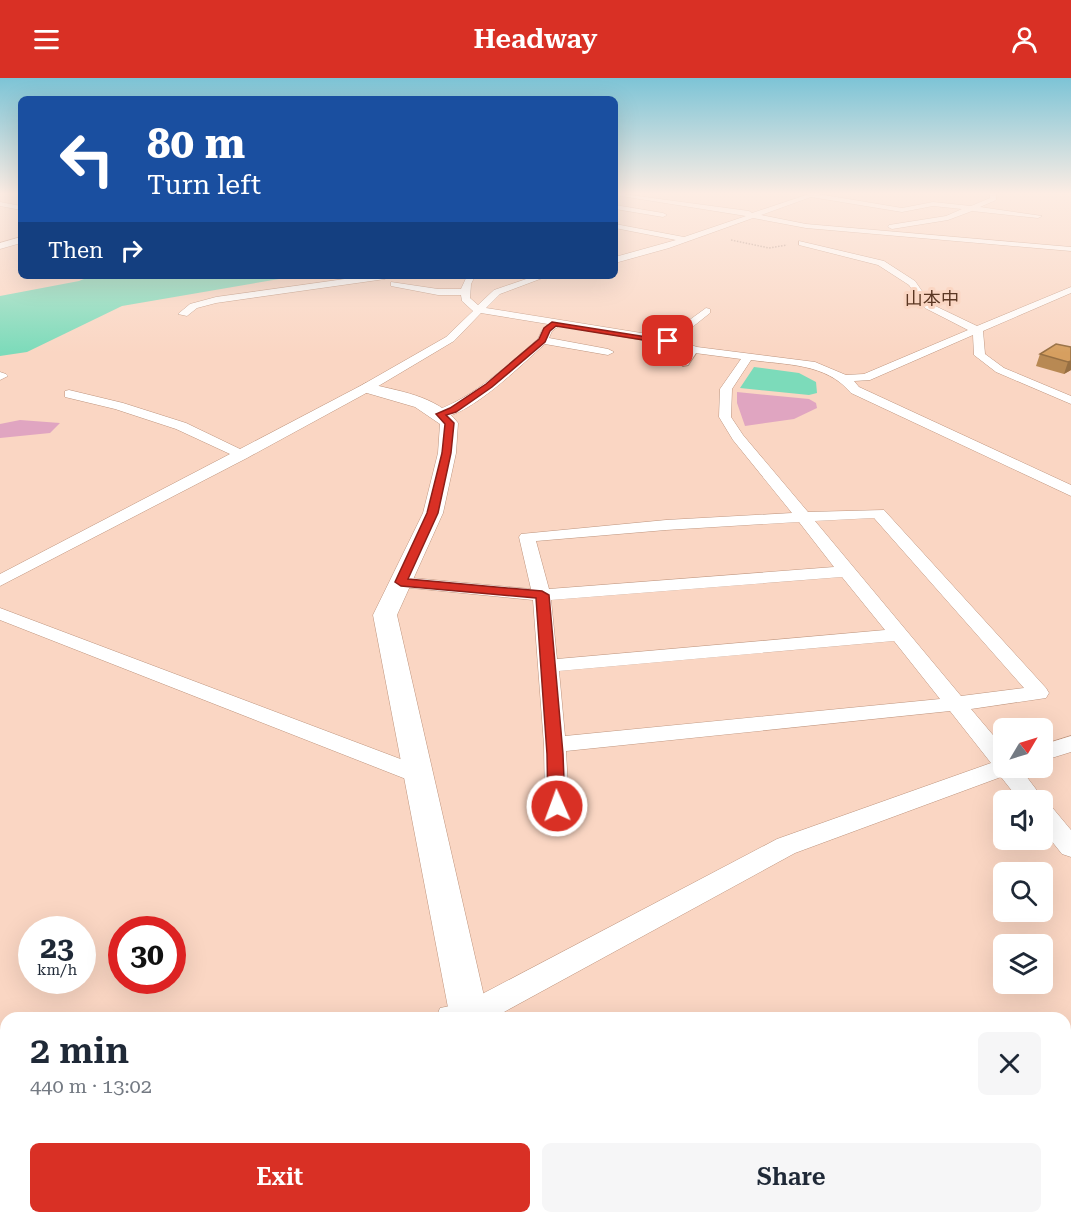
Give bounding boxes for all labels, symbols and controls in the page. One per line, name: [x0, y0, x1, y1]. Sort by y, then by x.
icon: menu: [30, 23, 63, 56]
text: Headway: [473, 23, 598, 55]
icon: person: [1008, 23, 1041, 56]
text: 80 m: [147, 119, 245, 168]
icon: left: [48, 120, 126, 198]
text: Turn left: [147, 169, 261, 201]
icon: right: [115, 234, 148, 267]
text: Then: [48, 238, 103, 263]
district label: 山本中: [905, 288, 959, 309]
pin: [642, 315, 693, 366]
icon: arrive: [651, 324, 684, 357]
north arrow: [993, 718, 1053, 778]
map controls: [993, 718, 1053, 994]
position arrow: [525, 774, 589, 838]
button: sound: [993, 790, 1053, 850]
button: search: [993, 862, 1053, 922]
speed limit sign: 30: [108, 916, 186, 994]
text: 23: [40, 930, 74, 965]
button: layers: [993, 934, 1053, 994]
text: km/h: [37, 961, 77, 979]
text: 2 min: [30, 1030, 129, 1072]
button: close: [978, 1032, 1041, 1095]
text: 440 m · 13:02: [30, 1074, 152, 1098]
button: Exit: [30, 1143, 530, 1212]
button: Share: [542, 1143, 1041, 1212]

